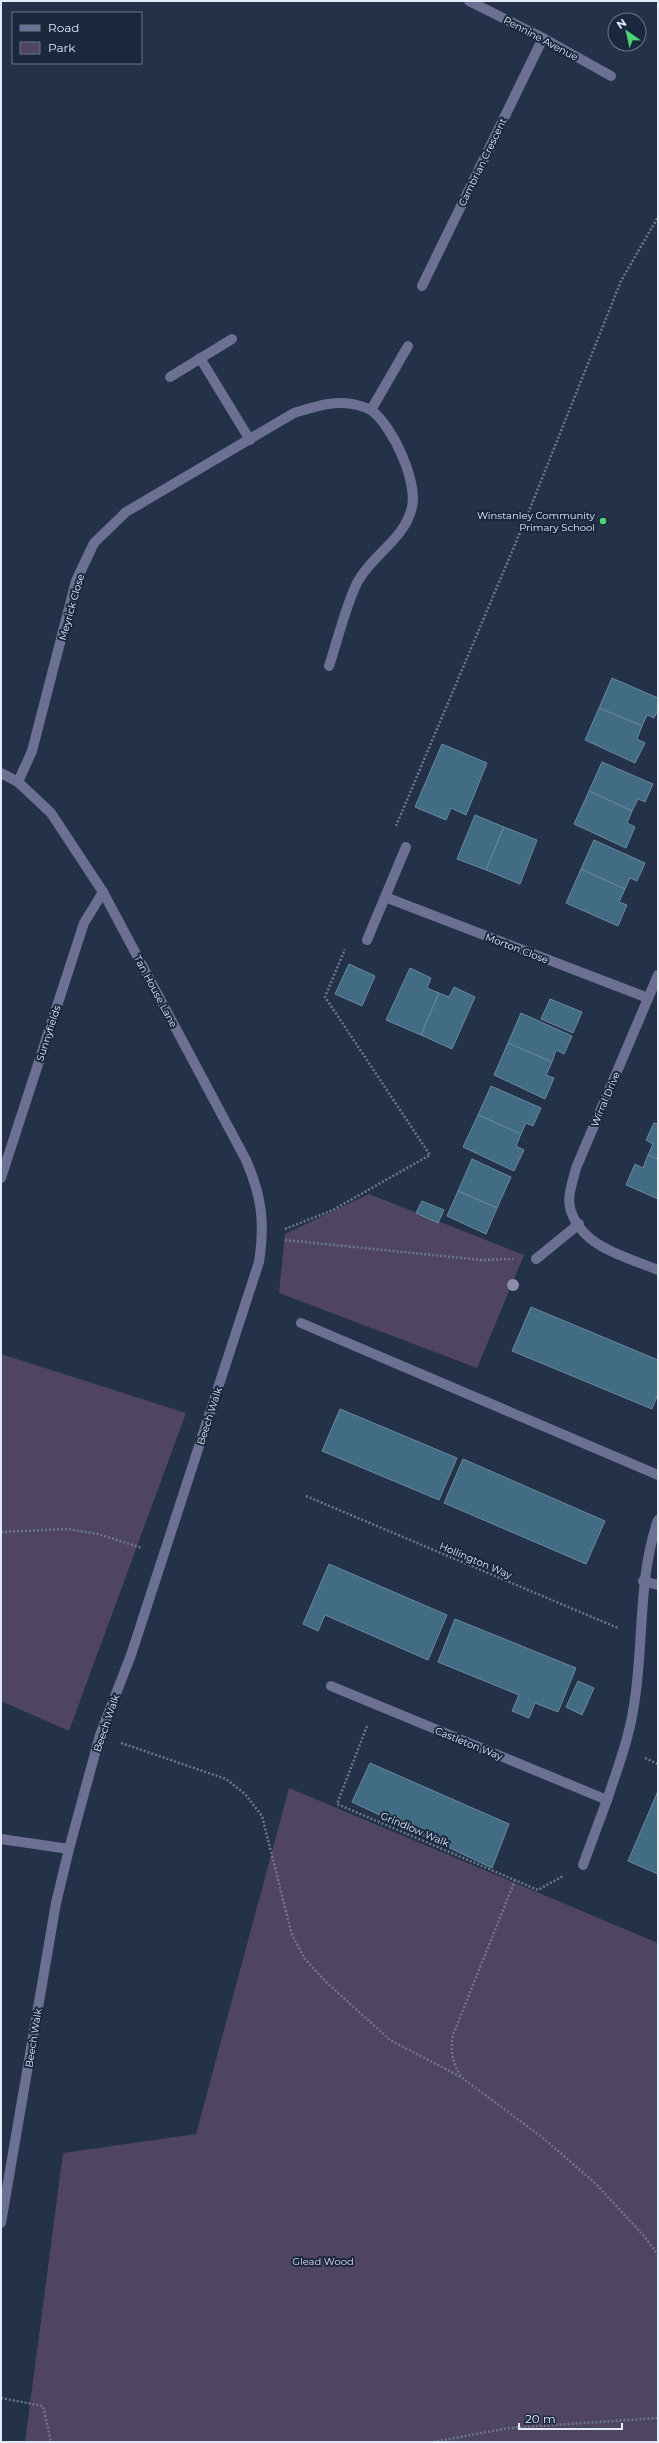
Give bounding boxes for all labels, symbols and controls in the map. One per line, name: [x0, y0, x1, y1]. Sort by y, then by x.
legend: [12, 12, 142, 64]
north arrow: [607, 12, 647, 52]
street label: Pennine Avenue: [501, 13, 580, 64]
text: N: [614, 15, 629, 32]
text: Road: [48, 20, 79, 35]
text: Park: [48, 40, 76, 55]
street label: Cambrian Crescent: [455, 116, 509, 208]
place label: Winstanley Community Primary School: [477, 509, 596, 534]
marker: Winstanley Community Primary School: [598, 516, 608, 526]
street label: Meyrick Close: [56, 572, 87, 642]
street label: Morton Close: [483, 930, 550, 966]
street label: Tan House Lane: [131, 953, 180, 1030]
street label: Sunnyfields: [33, 1003, 64, 1063]
street label: Wirral Drive: [588, 1070, 623, 1129]
street label: Beech Walk: [194, 1386, 225, 1447]
street label: Hollington Way: [438, 1539, 514, 1582]
street label: Beech Walk: [91, 1693, 122, 1753]
street label: Castleton Way: [433, 1724, 505, 1763]
street label: Grindlow Walk: [379, 1809, 451, 1850]
street label: Beech Walk: [22, 2008, 45, 2069]
park label: Glead Wood: [292, 2255, 354, 2268]
scale bar: [519, 2405, 622, 2431]
text: 20 m: [525, 2411, 556, 2426]

